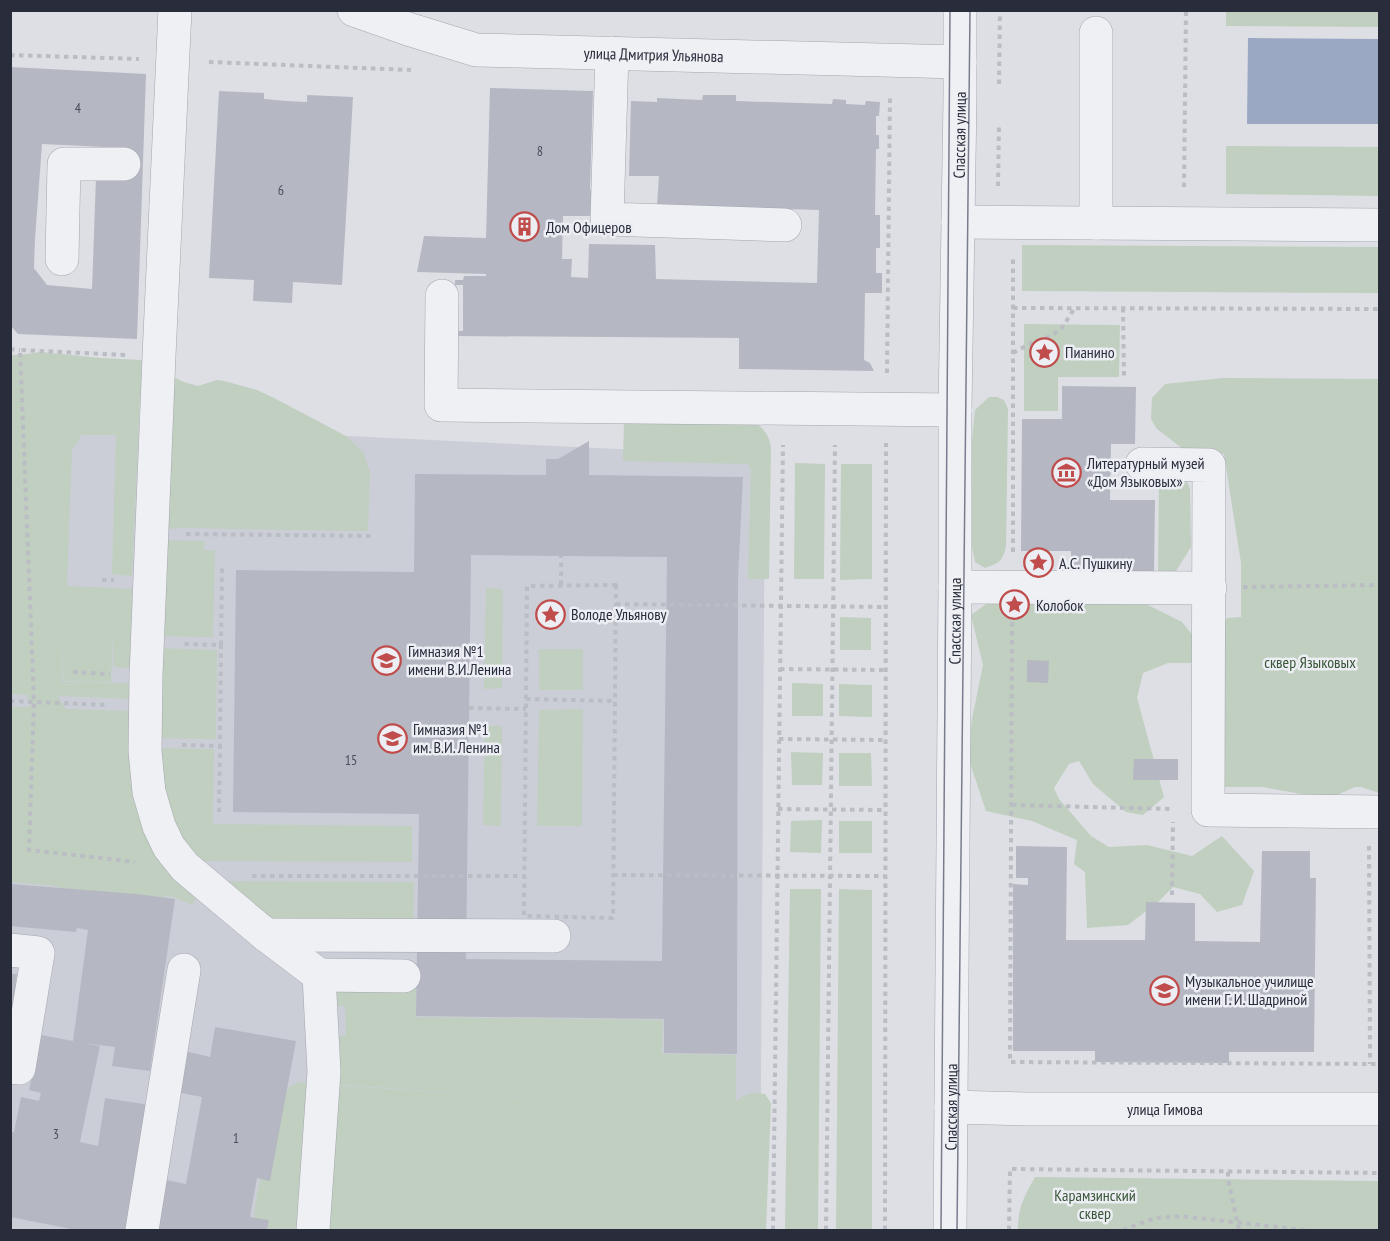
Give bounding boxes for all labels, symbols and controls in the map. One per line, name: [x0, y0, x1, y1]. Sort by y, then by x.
street label: улица Дмитрия Ульянова: [583, 43, 724, 66]
street label: Спасская улица: [949, 92, 970, 179]
house number: 4: [75, 99, 82, 117]
house number: 8: [537, 142, 543, 160]
house number: 6: [278, 181, 284, 199]
building icon: Дом Офицеров: [509, 211, 541, 243]
place label: Дом Офицеров: [546, 217, 632, 237]
place icon: Пианино: [1028, 336, 1060, 368]
place label: Пианино: [1065, 342, 1115, 362]
place label: Литературный музей «Дом Языковых»: [1086, 453, 1205, 491]
museum icon: Литературный музей «Дом Языковых»: [1050, 456, 1082, 488]
place icon: А.С. Пушкину: [1022, 547, 1054, 579]
place label: А.С. Пушкину: [1059, 553, 1132, 573]
street label: Спасская улица: [944, 578, 965, 664]
place icon: Колобок: [999, 589, 1031, 621]
place label: Колобок: [1036, 595, 1084, 615]
place icon: Володе Ульянову: [534, 598, 566, 630]
place label: Володе Ульянову: [571, 604, 667, 624]
place label: Гимназия №1 имени В.И.Ленина: [408, 641, 511, 679]
school or university icon: Гимназия №1 имени В.И.Ленина: [371, 644, 403, 676]
park label: сквер Языковых: [1264, 652, 1356, 672]
place label: Гимназия №1 им. В.И. Ленина: [413, 719, 500, 757]
school or university icon: Гимназия №1 им. В.И. Ленина: [376, 722, 408, 754]
house number: 15: [345, 751, 357, 769]
place label: Музыкальное училище имени Г. И. Шадриной: [1185, 971, 1314, 1009]
school or university icon: Музыкальное училище имени Г. И. Шадриной: [1148, 974, 1180, 1006]
street label: Спасская улица: [941, 1064, 961, 1150]
street label: улица Гимова: [1127, 1099, 1203, 1119]
house number: 3: [53, 1125, 59, 1143]
house number: 1: [233, 1129, 239, 1147]
park label: Карамзинский сквер: [1054, 1185, 1136, 1223]

